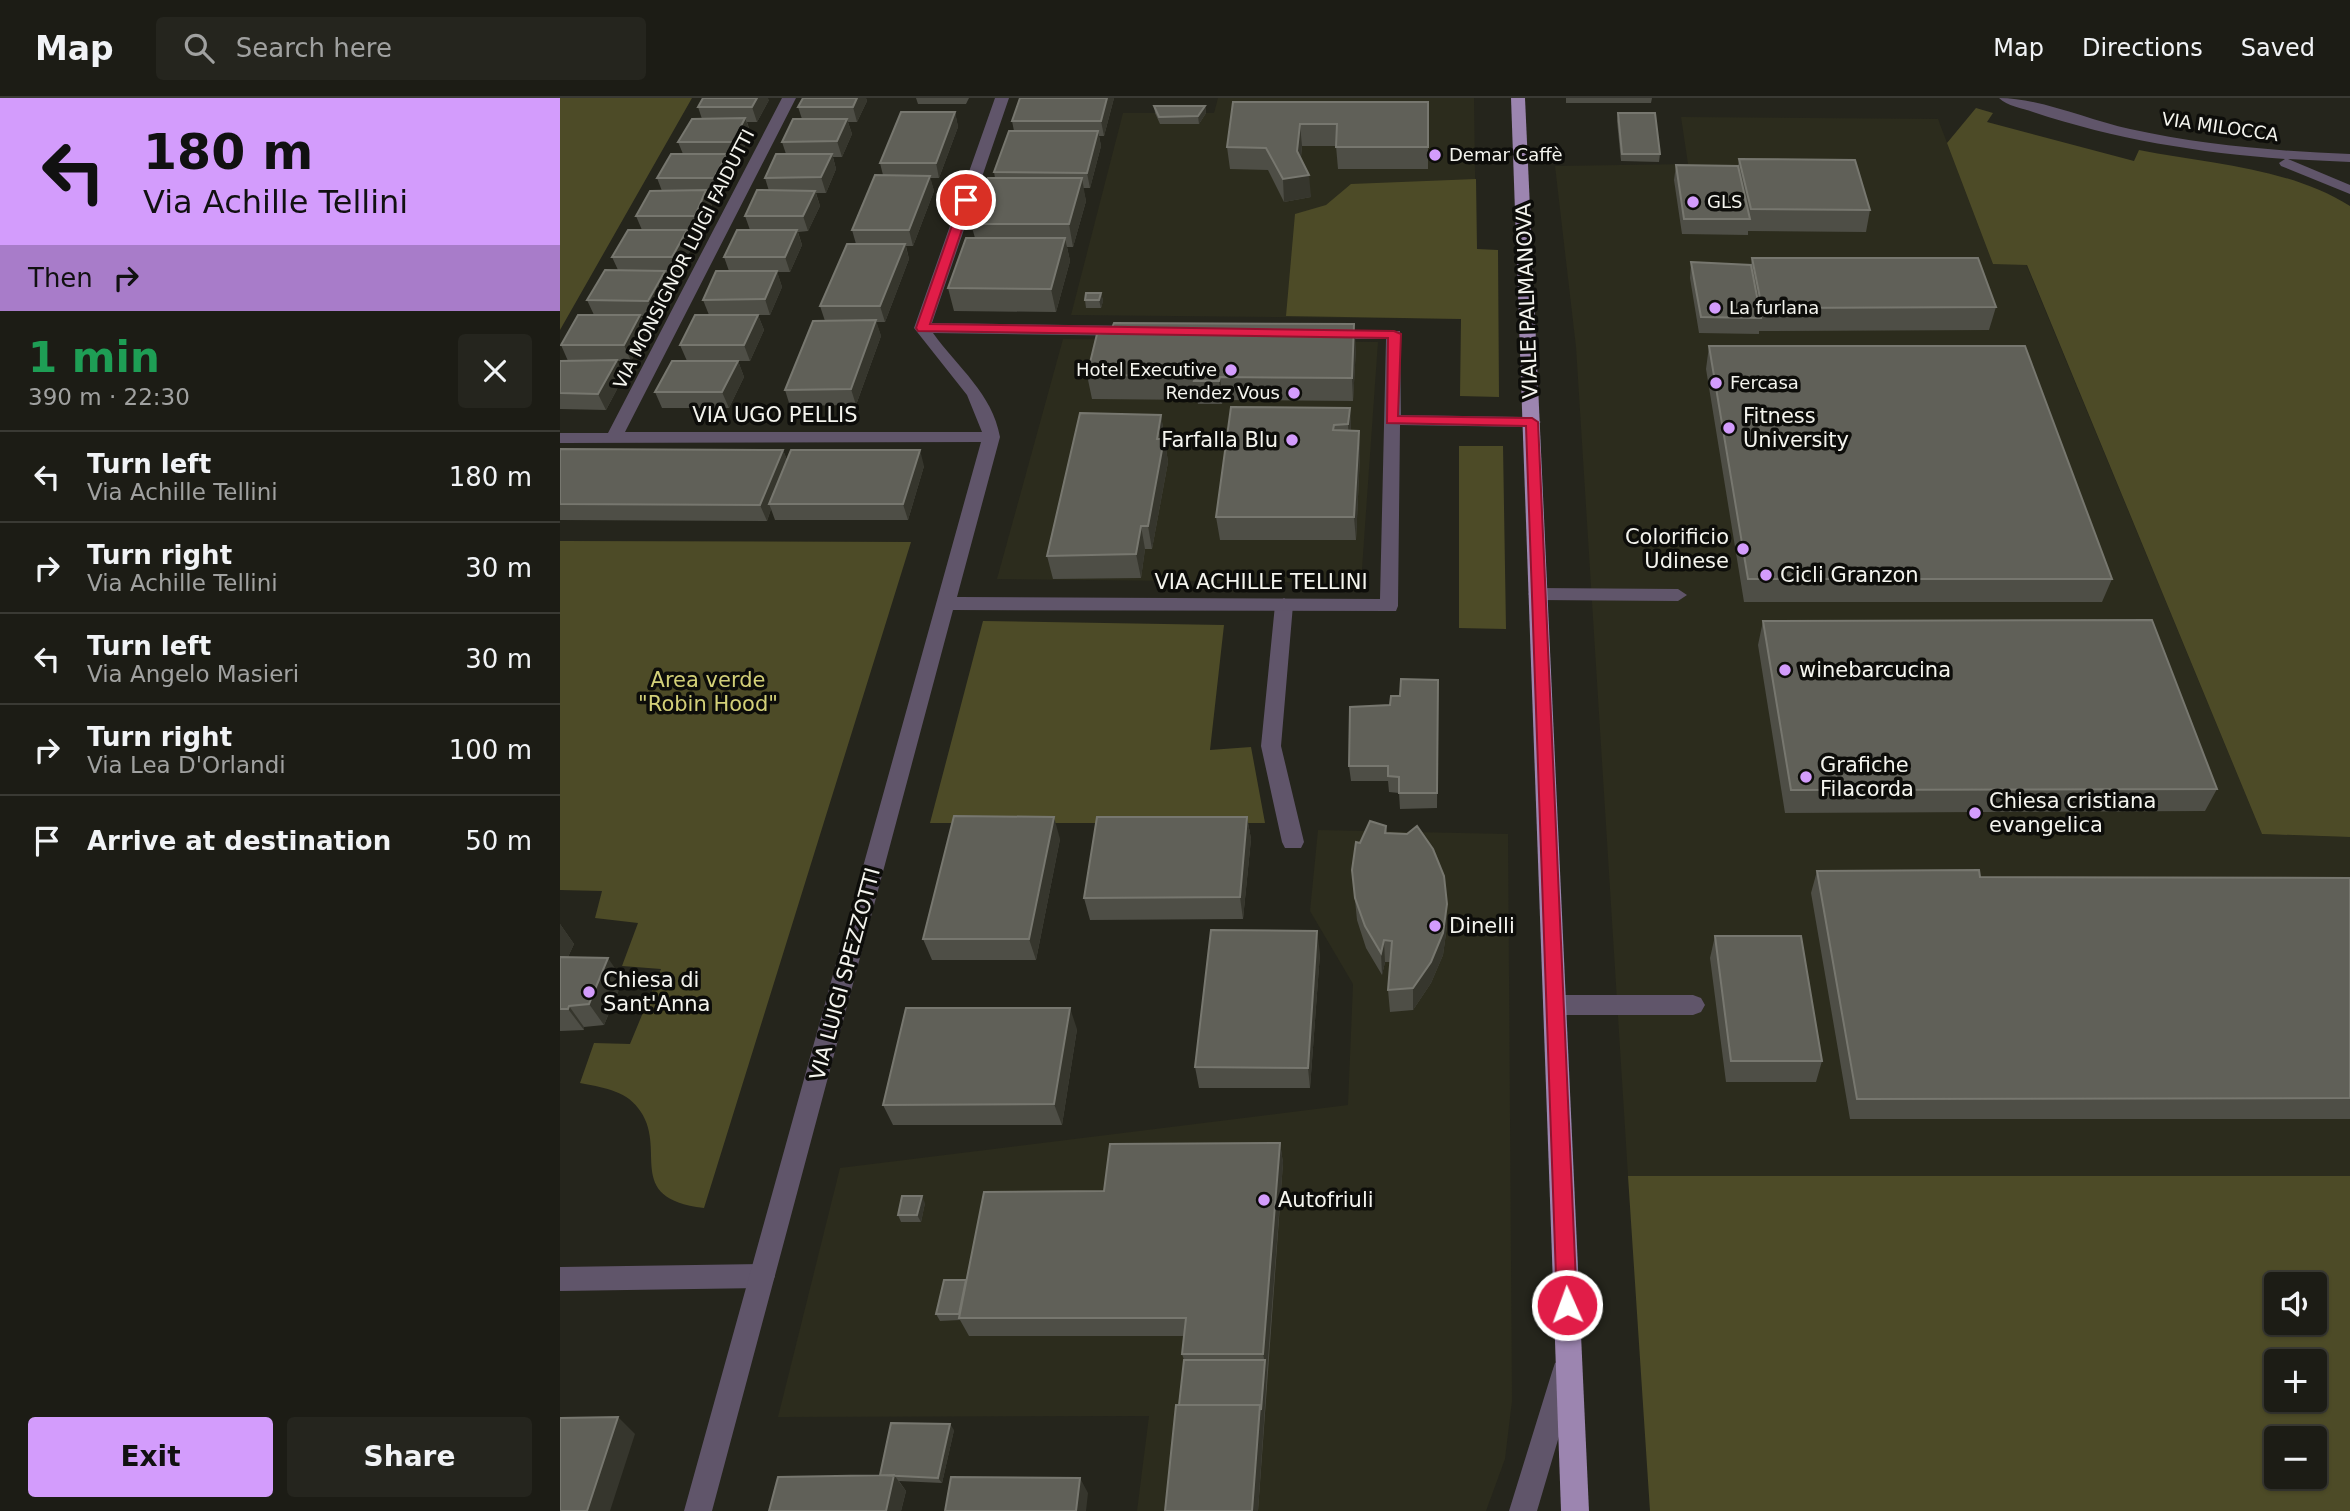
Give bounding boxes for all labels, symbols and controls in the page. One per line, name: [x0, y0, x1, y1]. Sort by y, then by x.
search box: [156, 17, 646, 80]
text: Map: [35, 29, 114, 68]
icon: search: [180, 29, 218, 67]
text: Search here: [236, 33, 392, 63]
text: Map: [1993, 34, 2044, 62]
text: Directions: [2082, 34, 2203, 62]
text: Saved: [2241, 34, 2315, 62]
street label: VIA MILOCCA: [2160, 108, 2280, 145]
text: 180 m: [143, 124, 313, 181]
icon: left: [28, 126, 119, 217]
street label: VIA MONSIGNOR LUIGI FAIDUTTI: [609, 126, 758, 392]
place label: Demar Caffè: [1449, 144, 1563, 165]
marker: Demar Caffè: [1427, 147, 1443, 163]
pin: [936, 170, 996, 230]
icon: arrive: [947, 181, 985, 219]
text: Via Achille Tellini: [143, 183, 408, 221]
place label: GLS: [1707, 191, 1742, 212]
marker: GLS: [1685, 194, 1701, 210]
street label: VIALE PALMANOVA: [1512, 202, 1542, 399]
icon: right: [107, 259, 145, 297]
text: Then: [28, 263, 93, 293]
place label: La furlana: [1729, 297, 1819, 318]
marker: La furlana: [1707, 300, 1723, 316]
text: 1 min: [28, 333, 160, 382]
button: close: [458, 334, 532, 408]
place label: Hotel Executive: [1076, 359, 1217, 380]
marker: Hotel Executive: [1223, 362, 1239, 378]
place label: Fercasa: [1730, 372, 1799, 393]
marker: Fercasa: [1708, 375, 1724, 391]
place label: Rendez Vous: [1165, 382, 1280, 403]
text: 390 m · 22:30: [28, 384, 190, 410]
marker: Rendez Vous: [1286, 385, 1302, 401]
street label: VIA UGO PELLIS: [692, 403, 858, 427]
place label: Fitness University: [1743, 404, 1849, 452]
marker: Fitness University: [1721, 420, 1737, 436]
place label: Farfalla Blu: [1161, 428, 1278, 452]
marker: Farfalla Blu: [1284, 432, 1300, 448]
text: Turn left: [87, 449, 211, 479]
icon: left: [28, 458, 66, 496]
text: 180 m: [449, 462, 532, 492]
text: Via Achille Tellini: [87, 479, 278, 505]
place label: Colorificio Udinese: [1625, 525, 1729, 573]
text: Turn right: [87, 540, 232, 570]
marker: Colorificio Udinese: [1735, 541, 1751, 557]
icon: right: [28, 549, 66, 587]
text: 30 m: [465, 553, 532, 583]
place label: Cicli Granzon: [1780, 563, 1919, 587]
marker: Cicli Granzon: [1758, 567, 1774, 583]
text: Via Achille Tellini: [87, 570, 278, 596]
street label: VIA ACHILLE TELLINI: [1154, 570, 1368, 594]
text: Turn left: [87, 631, 211, 661]
icon: left: [28, 640, 66, 678]
text: 30 m: [465, 644, 532, 674]
place label: winebarcucina: [1799, 658, 1951, 682]
text: Via Angelo Masieri: [87, 661, 299, 687]
marker: winebarcucina: [1777, 662, 1793, 678]
park label: Area verde "Robin Hood": [638, 668, 778, 716]
text: Turn right: [87, 722, 232, 752]
icon: right: [28, 731, 66, 769]
text: 100 m: [449, 735, 532, 765]
text: Via Lea D'Orlandi: [87, 752, 286, 778]
place label: Grafiche Filacorda: [1820, 753, 1914, 801]
marker: Grafiche Filacorda: [1798, 769, 1814, 785]
place label: Chiesa cristiana evangelica: [1989, 789, 2156, 837]
marker: Chiesa cristiana evangelica: [1967, 805, 1983, 821]
icon: arrive: [28, 822, 66, 860]
text: Arrive at destination: [87, 826, 391, 856]
text: 50 m: [465, 826, 532, 856]
street label: VIA LUIGI SPEZZOTTI: [805, 865, 885, 1083]
place label: Dinelli: [1449, 914, 1515, 938]
marker: Dinelli: [1427, 918, 1443, 934]
place label: Chiesa di Sant'Anna: [603, 968, 710, 1016]
marker: Chiesa di Sant'Anna: [581, 984, 597, 1000]
place label: Autofriuli: [1278, 1188, 1374, 1212]
marker: Autofriuli: [1256, 1192, 1272, 1208]
position arrow: [1530, 1268, 1604, 1342]
map controls: [2264, 1272, 2327, 1489]
button: sound: [2264, 1272, 2327, 1335]
button: +: [2264, 1349, 2327, 1412]
button: Exit: [28, 1417, 273, 1497]
button: Share: [287, 1417, 532, 1497]
button: −: [2264, 1426, 2327, 1489]

